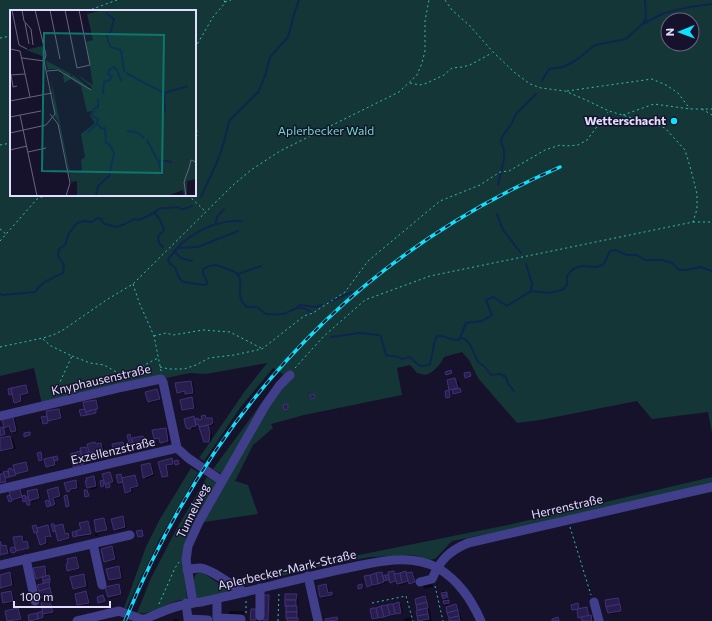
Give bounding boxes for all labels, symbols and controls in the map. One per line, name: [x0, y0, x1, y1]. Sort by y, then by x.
inset map: [10, 10, 196, 196]
north arrow: [660, 12, 700, 52]
text: N: [663, 28, 676, 36]
place label: Wetterschacht: [584, 113, 666, 127]
marker: Wetterschacht: [669, 116, 679, 126]
park label: Aplerbecker Wald: [278, 123, 374, 137]
street label: Knyphausenstraße: [50, 361, 152, 397]
street label: Exzellenzstraße: [69, 434, 156, 467]
street label: Tunnelweg: [173, 481, 211, 540]
street label: Herrenstraße: [530, 491, 604, 521]
street label: Aplerbecker-Mark-Straße: [216, 546, 357, 592]
scale bar: [14, 583, 110, 609]
text: 100 m: [20, 589, 54, 603]

